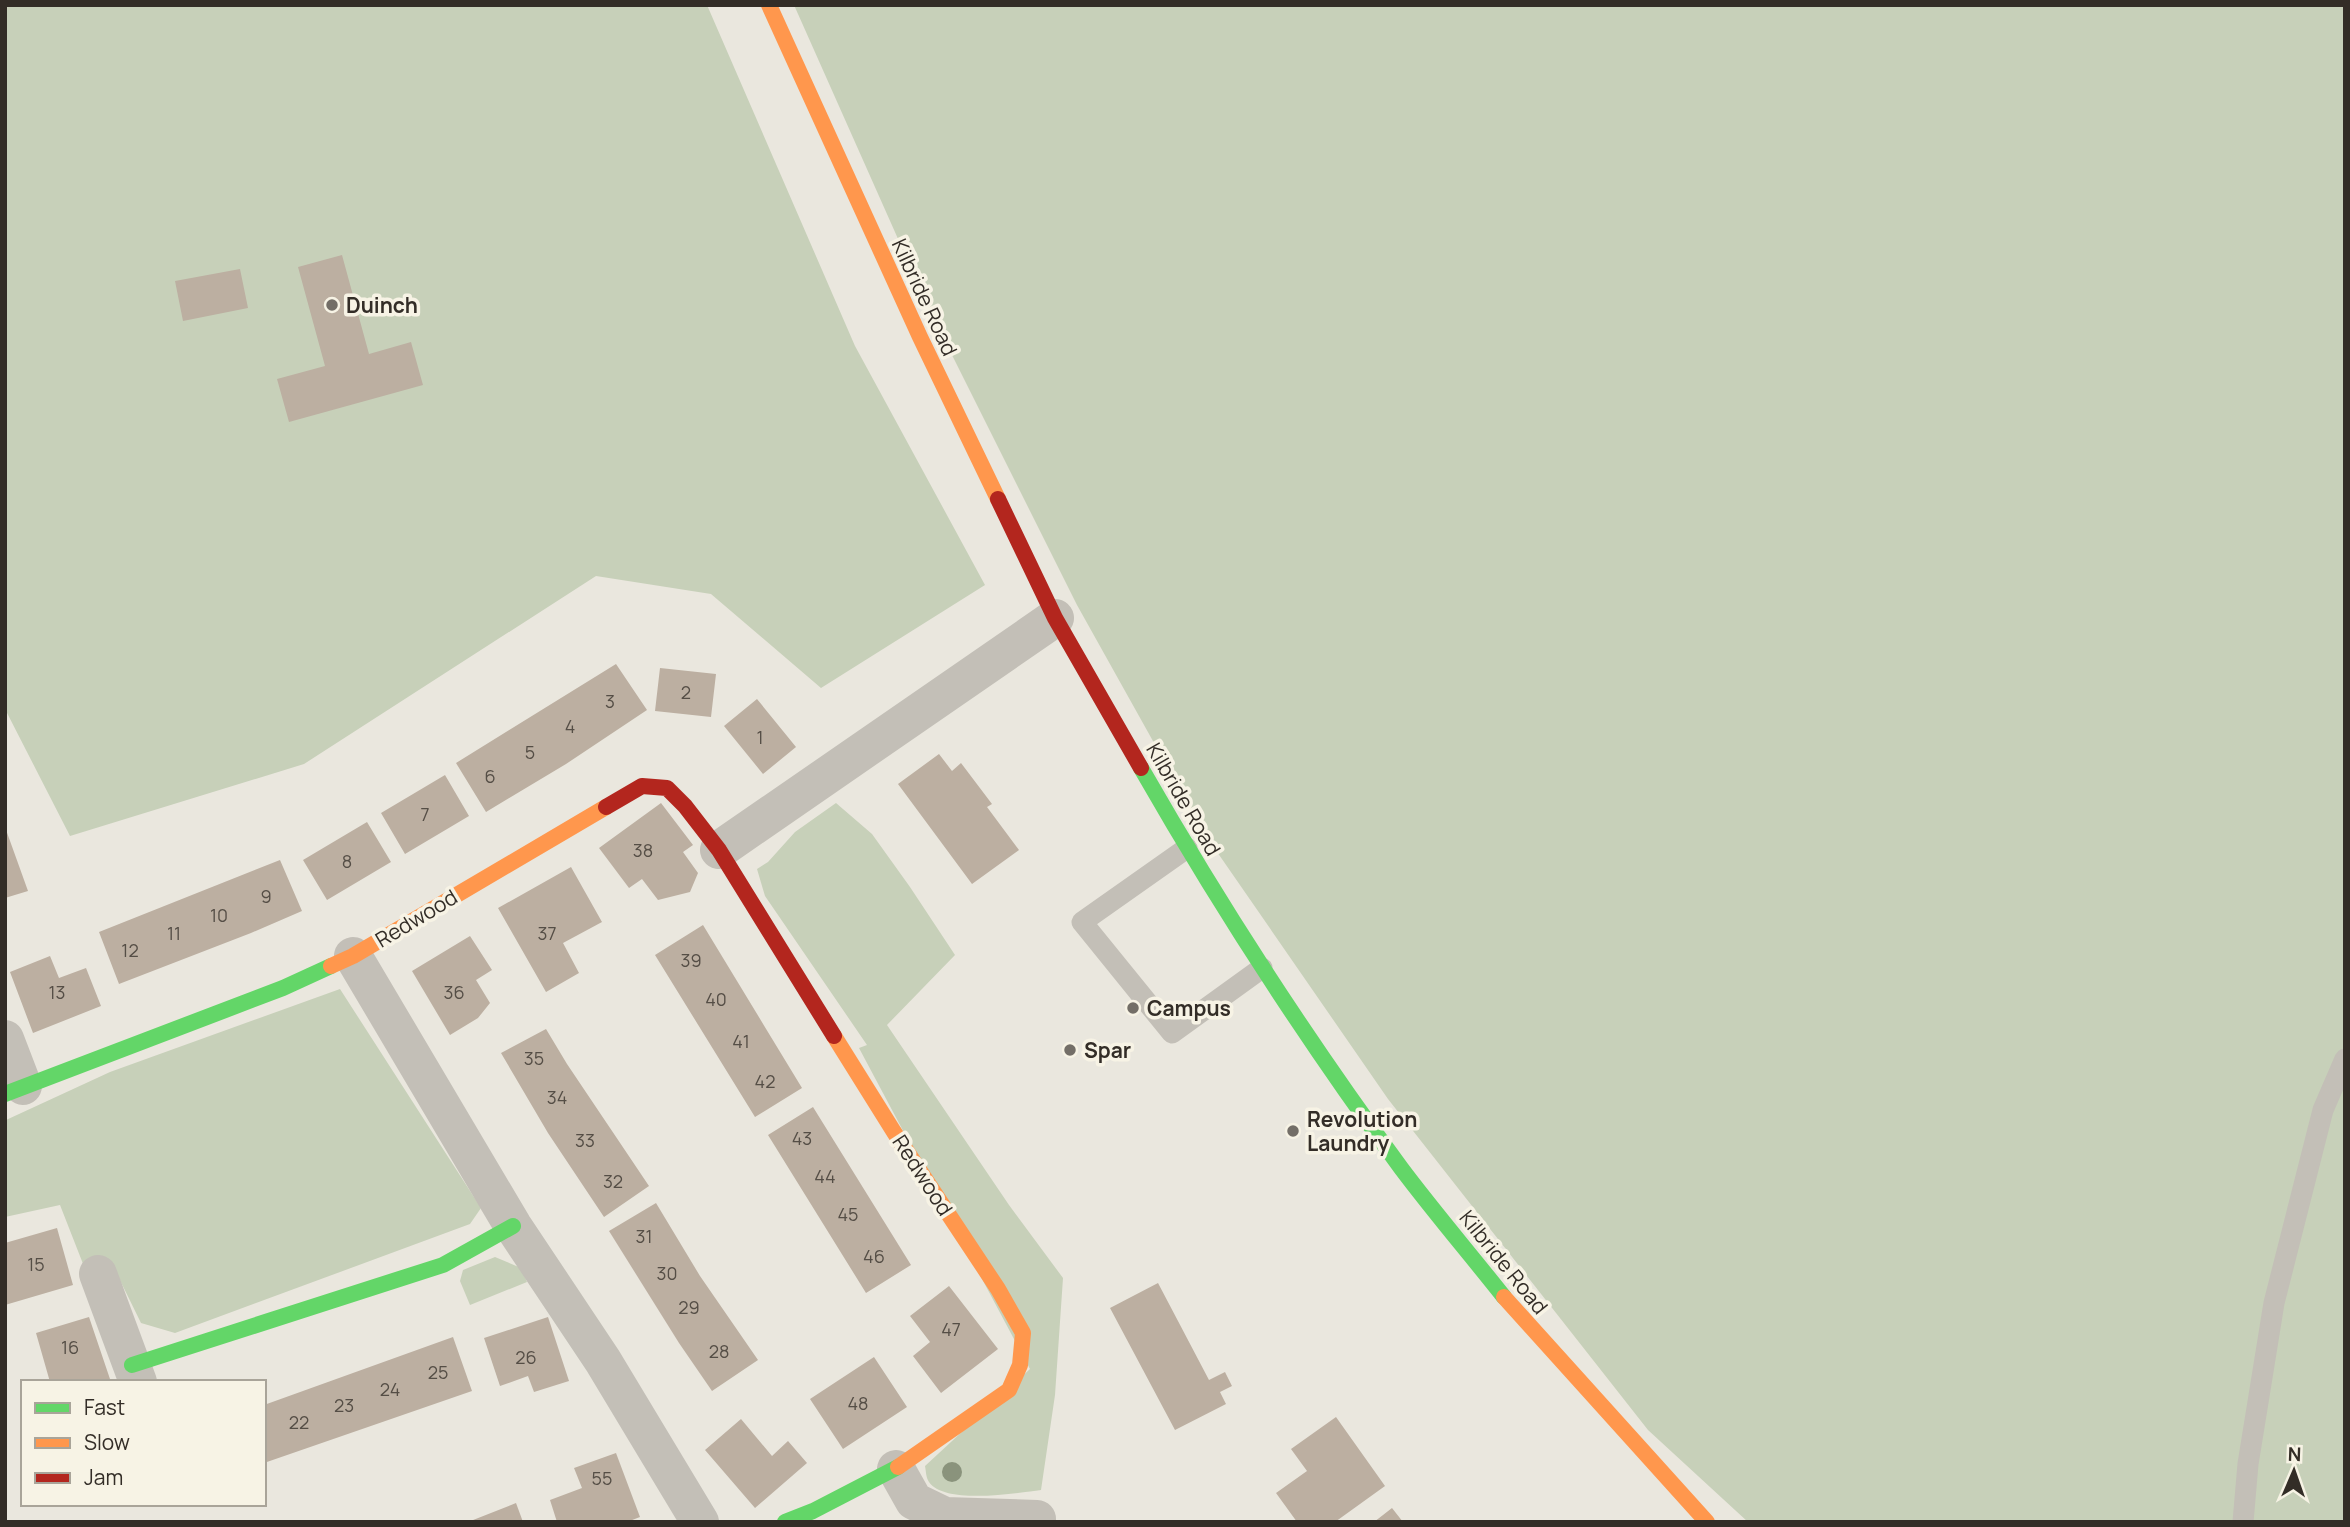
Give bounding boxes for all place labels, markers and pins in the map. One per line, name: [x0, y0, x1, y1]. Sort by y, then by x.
place label: Duinch: [346, 291, 418, 319]
marker: Duinch: [324, 297, 340, 313]
place label: Campus: [1147, 994, 1231, 1022]
marker: Campus: [1125, 1000, 1141, 1016]
place label: Spar: [1084, 1036, 1131, 1064]
marker: Spar: [1062, 1042, 1078, 1058]
place label: Revolution Laundry: [1307, 1105, 1417, 1157]
marker: Revolution Laundry: [1285, 1123, 1301, 1139]

